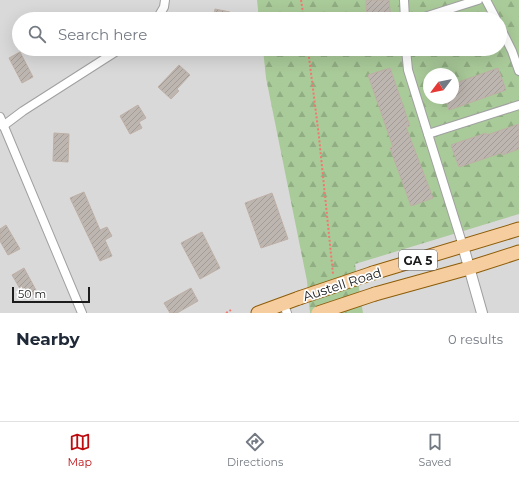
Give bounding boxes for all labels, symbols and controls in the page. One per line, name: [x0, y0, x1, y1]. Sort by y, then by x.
search box: [12, 12, 507, 56]
icon: search: [26, 23, 48, 45]
text: Search here: [58, 25, 147, 44]
north arrow: [423, 68, 459, 104]
road number: GA 5: [399, 250, 437, 270]
street label: Austell Road: [301, 264, 383, 304]
scale bar: [12, 285, 90, 304]
text: 50 m: [18, 287, 46, 301]
text: Nearby: [16, 329, 80, 349]
text: 0 results: [448, 331, 503, 347]
tab: Map: [68, 431, 92, 469]
tab: Directions: [227, 431, 283, 469]
tab: Saved: [418, 431, 451, 469]

